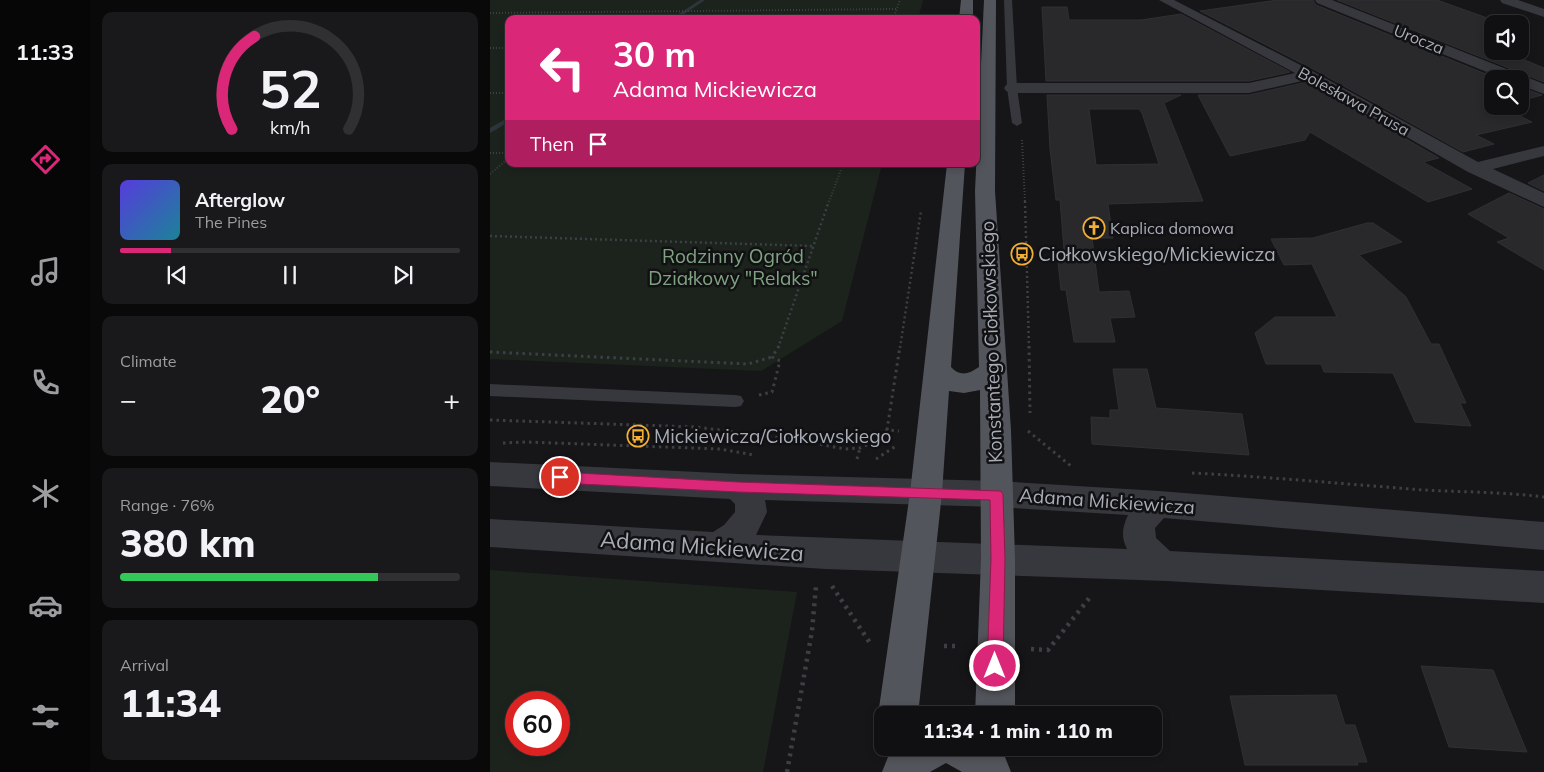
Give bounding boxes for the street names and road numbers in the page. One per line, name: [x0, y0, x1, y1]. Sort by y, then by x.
street label: Urocza: [1391, 20, 1447, 58]
street label: Bolesława Prusa: [1295, 62, 1413, 140]
street label: Konstantego Ciołkowskiego: [975, 220, 1007, 464]
street label: Adama Mickiewicza: [1018, 483, 1196, 519]
street label: Adama Mickiewicza: [599, 525, 805, 567]

